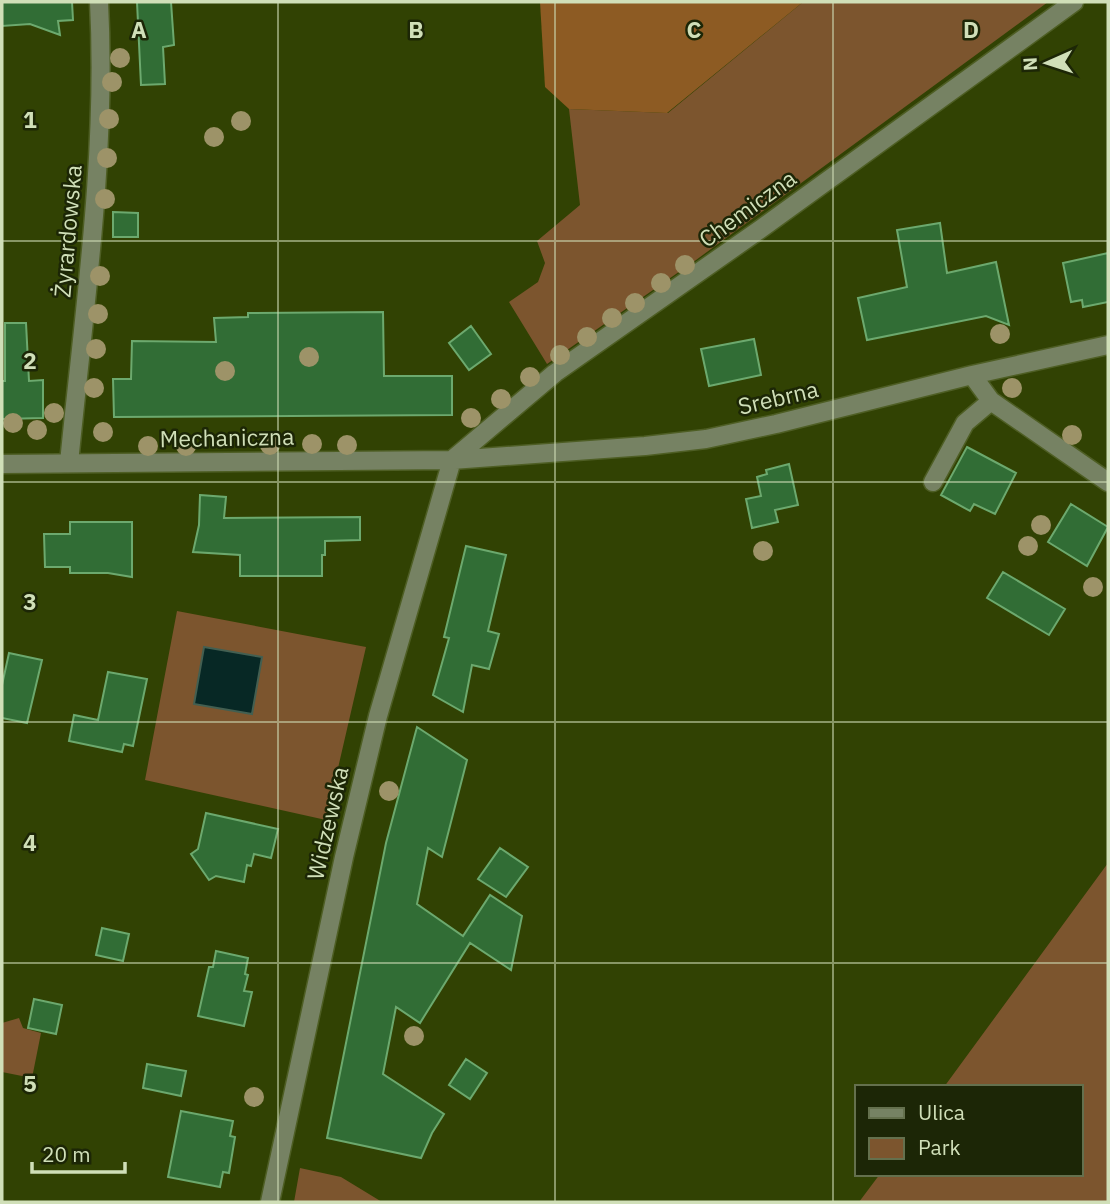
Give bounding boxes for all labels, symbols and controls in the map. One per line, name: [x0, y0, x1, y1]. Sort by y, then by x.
text: A: [131, 14, 147, 44]
text: B: [408, 14, 424, 44]
text: C: [687, 14, 702, 44]
text: D: [963, 14, 979, 44]
north arrow: [1012, 28, 1082, 98]
text: N: [1018, 56, 1042, 71]
text: 1: [23, 104, 37, 134]
street label: Chemiczna: [692, 163, 802, 253]
street label: Żyrardowska: [46, 164, 88, 298]
text: 2: [23, 345, 37, 375]
street label: Srebrna: [735, 373, 821, 421]
street label: Mechaniczna: [159, 421, 295, 453]
text: 3: [23, 586, 37, 616]
street label: Widzewska: [299, 763, 355, 883]
text: 4: [23, 827, 37, 857]
text: 5: [23, 1068, 37, 1098]
legend: [855, 1085, 1082, 1176]
text: Ulica: [918, 1098, 965, 1126]
scale bar: [32, 1130, 124, 1174]
text: Park: [918, 1133, 961, 1161]
text: 20 m: [42, 1140, 91, 1168]

